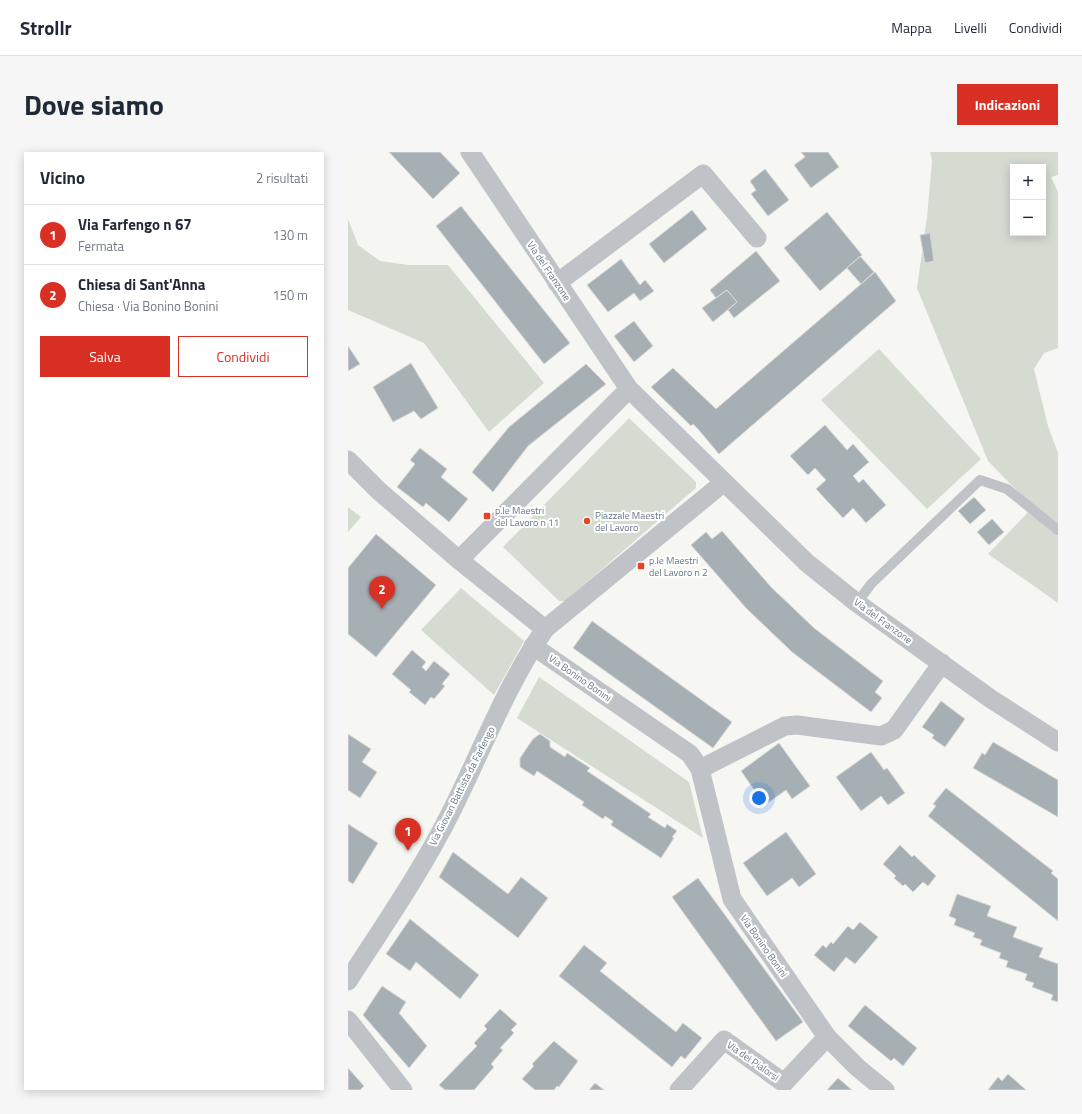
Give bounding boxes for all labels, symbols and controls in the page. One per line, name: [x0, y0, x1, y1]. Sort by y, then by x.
text: Strollr: [20, 13, 72, 42]
text: Mappa: [891, 17, 932, 38]
text: Livelli: [954, 17, 987, 38]
text: Condividi: [1009, 17, 1062, 38]
text: Dove siamo: [24, 83, 164, 126]
button: Indicazioni: [957, 84, 1058, 125]
map controls: [1010, 164, 1046, 236]
button: +: [1010, 164, 1046, 200]
text: Vicino: [40, 165, 85, 191]
text: 2 risultati: [256, 168, 308, 188]
button: −: [1010, 200, 1046, 236]
text: Via Farfengo n 67: [78, 213, 192, 236]
text: 1: [49, 225, 57, 245]
text: 130 m: [272, 225, 308, 245]
text: Fermata: [78, 236, 124, 256]
street label: Via del Franzone: [523, 238, 575, 304]
text: Chiesa di Sant'Anna: [78, 273, 205, 296]
text: 2: [49, 285, 57, 305]
text: 150 m: [272, 285, 308, 305]
text: Chiesa · Via Bonino Bonini: [78, 296, 218, 316]
button: Salva: [40, 336, 170, 377]
button: Condividi: [178, 336, 308, 377]
place label: p.le Maestri del Lavoro n 11: [495, 503, 559, 530]
place label: Piazzale Maestri del Lavoro: [595, 508, 664, 535]
marker: p.le Maestri del Lavoro n 11: [482, 511, 492, 521]
marker: Piazzale Maestri del Lavoro: [582, 516, 592, 526]
place label: p.le Maestri del Lavoro n 2: [649, 553, 708, 580]
marker: p.le Maestri del Lavoro n 2: [636, 561, 646, 571]
pin: 2: [369, 576, 395, 609]
street label: Via del Franzone: [851, 595, 915, 647]
street label: Via Bonino Bonini: [546, 651, 614, 705]
street label: Via Giovan Battista da Farfengo: [425, 724, 499, 848]
your location: [749, 788, 769, 808]
pin: 1: [395, 818, 421, 851]
street label: Via Bonino Bonini: [737, 912, 791, 980]
street label: Via dei Pialorsi: [724, 1037, 782, 1085]

